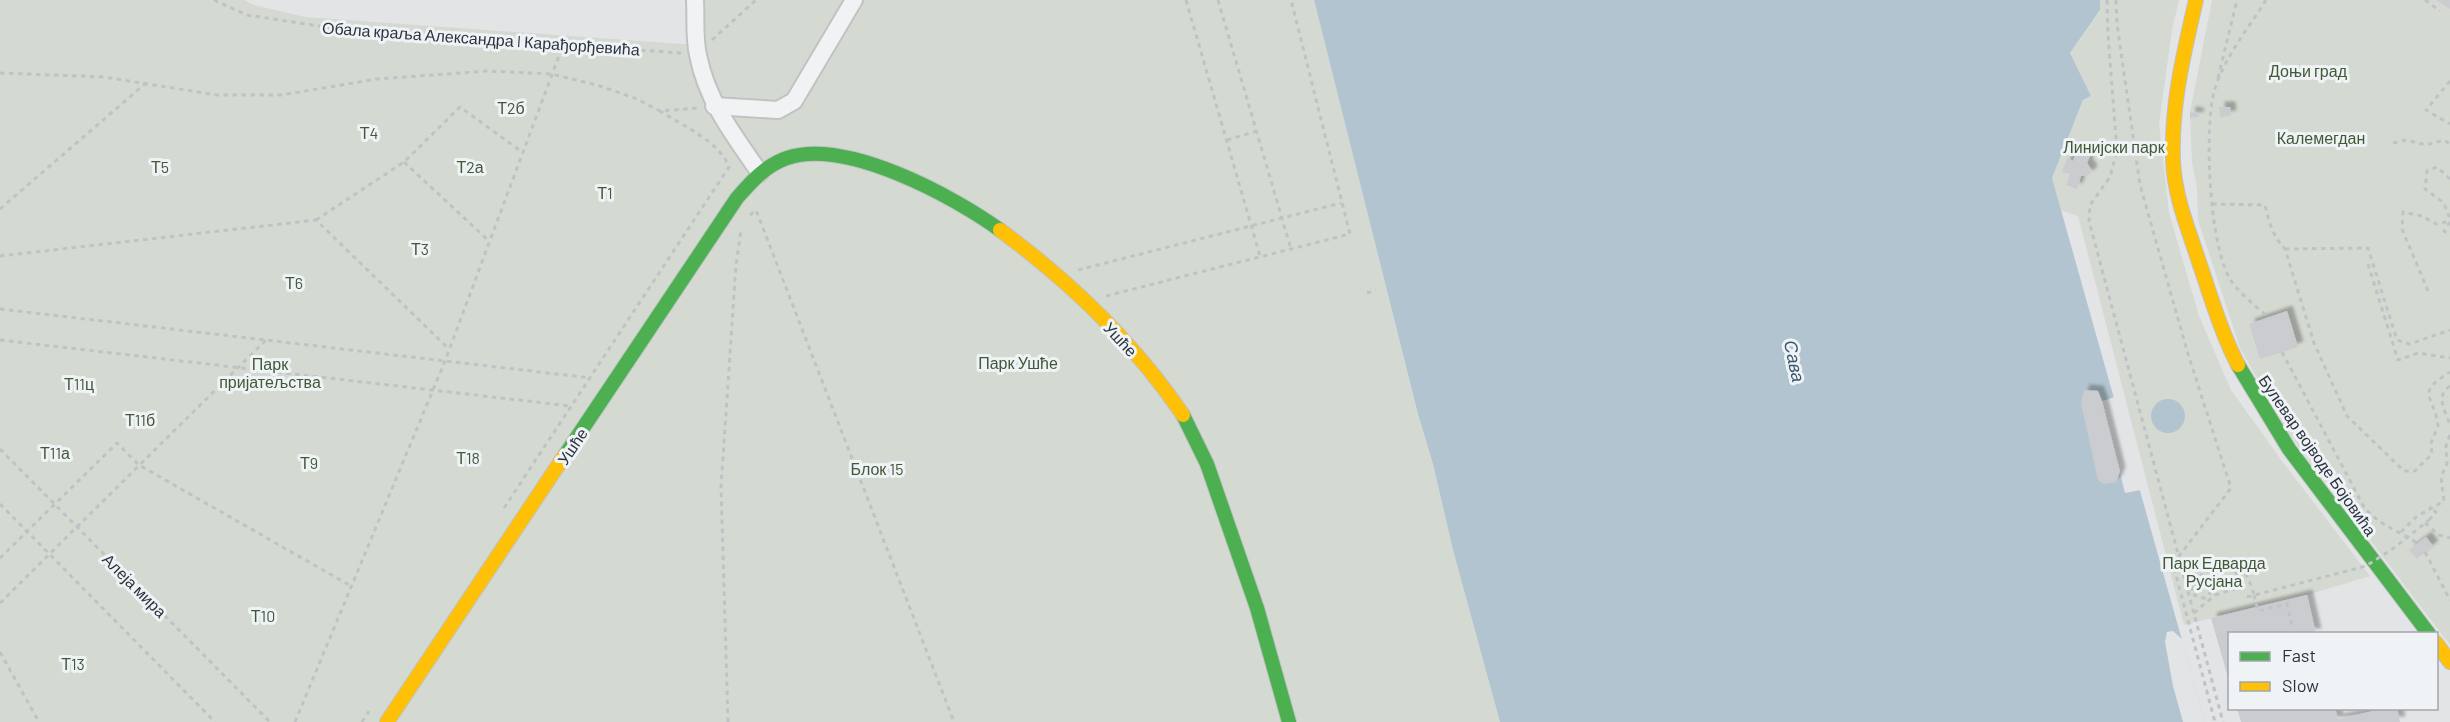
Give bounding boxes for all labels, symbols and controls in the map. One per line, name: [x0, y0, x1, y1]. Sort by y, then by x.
street label: Обала краља Александра I Карађорђевића: [322, 17, 640, 59]
park label: Доњи град: [2269, 61, 2348, 80]
park label: Т2б: [497, 98, 525, 117]
park label: Т4: [360, 123, 378, 142]
park label: Калемегдан: [2277, 128, 2365, 147]
park label: Линијски парк: [2063, 137, 2166, 156]
park label: Т5: [151, 157, 169, 176]
park label: Т2а: [456, 157, 484, 176]
park label: Т1: [597, 183, 613, 202]
park label: Т3: [411, 239, 429, 258]
park label: Т6: [285, 273, 303, 292]
street label: Ушће: [1100, 318, 1142, 360]
water label: Сава: [1780, 338, 1810, 384]
park label: Парк Ушће: [978, 353, 1058, 372]
park label: Парк пријатељства: [219, 354, 321, 391]
street label: Булевар војводе Бојовића: [2255, 371, 2381, 539]
park label: Т11ц: [64, 374, 94, 393]
park label: Т11б: [125, 410, 155, 429]
street label: Ушће: [553, 424, 591, 468]
park label: Т11а: [40, 443, 70, 462]
park label: Т18: [456, 448, 480, 467]
park label: Т9: [300, 453, 318, 472]
park label: Блок 15: [851, 459, 903, 478]
street label: Алеја мира: [99, 549, 171, 621]
park label: Парк Едварда Русјана: [2162, 553, 2266, 590]
park label: Т10: [251, 606, 275, 625]
legend: [2228, 632, 2438, 710]
text: Fast: [2282, 644, 2316, 666]
park label: Т13: [61, 654, 85, 673]
text: Slow: [2282, 674, 2319, 696]

